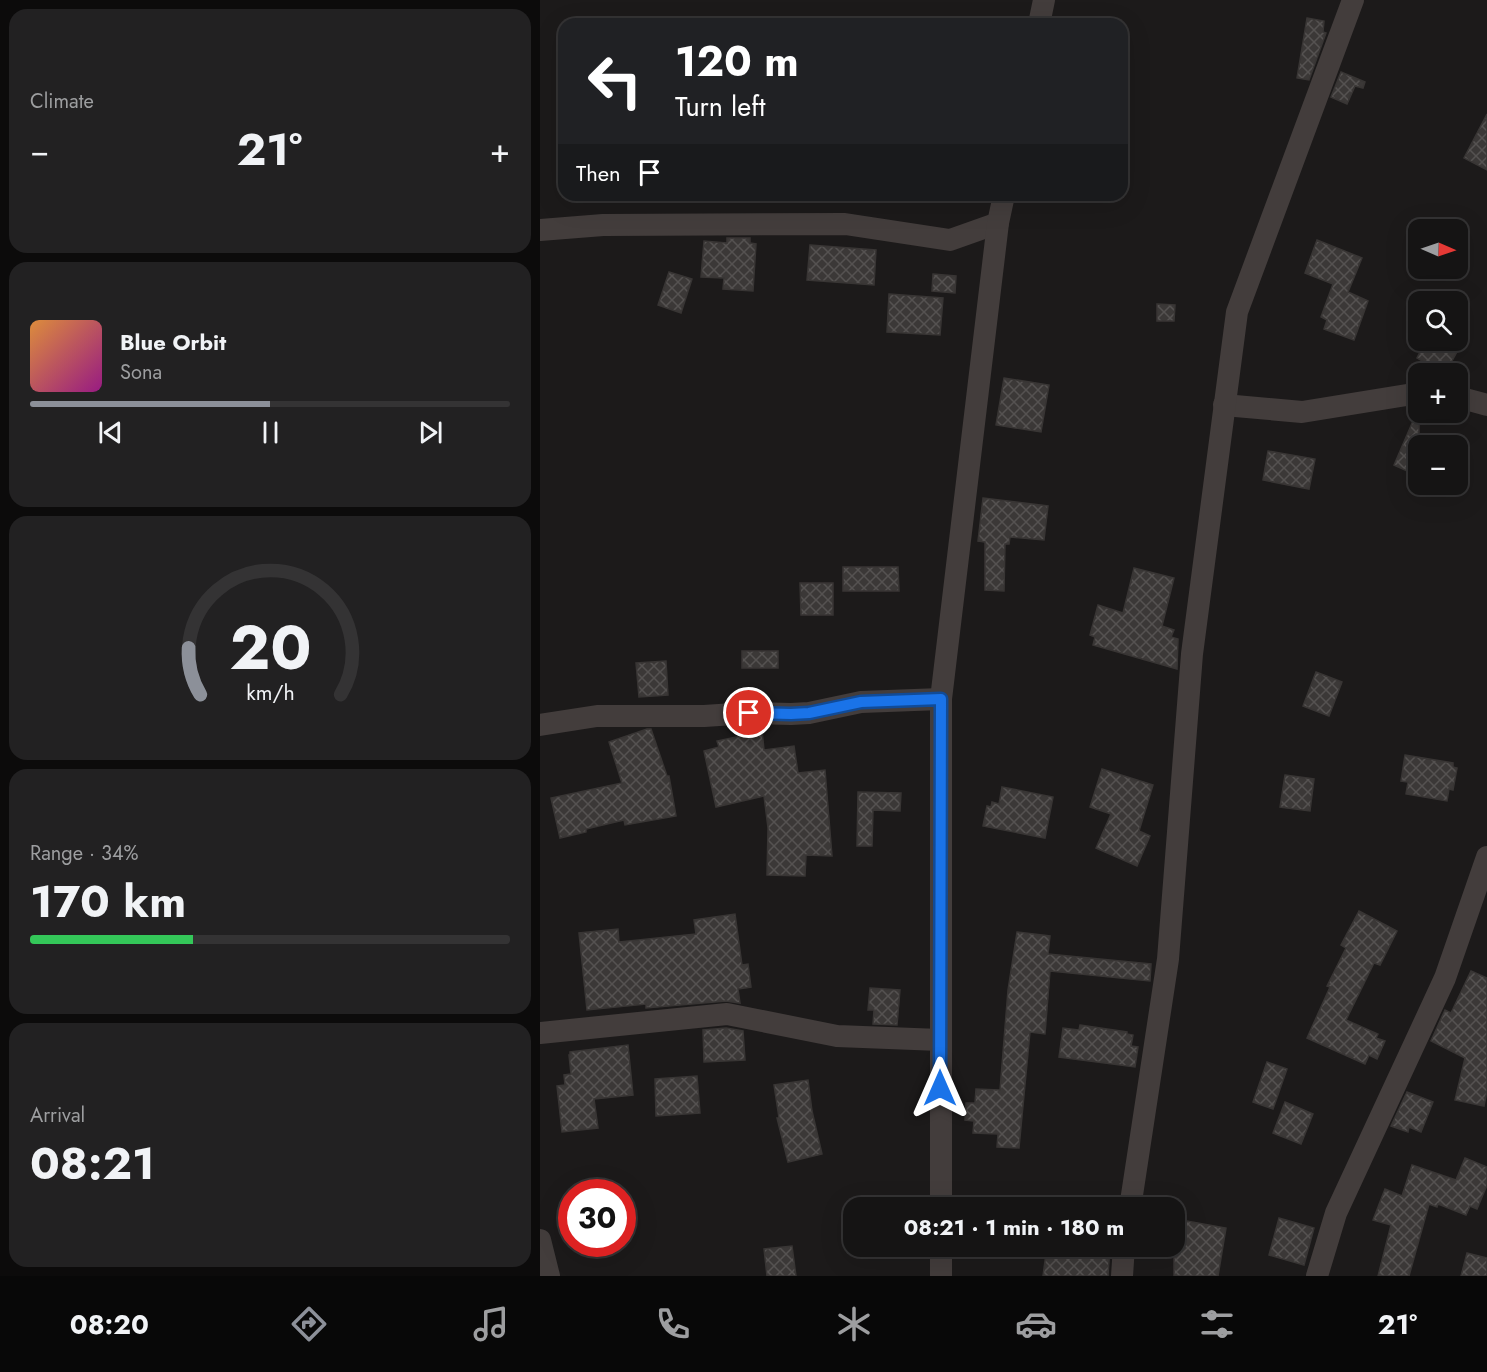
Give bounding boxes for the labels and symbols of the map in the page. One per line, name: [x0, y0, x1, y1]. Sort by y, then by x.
north arrow: [1408, 219, 1468, 279]
pin: [723, 687, 774, 738]
position arrow: [908, 1056, 972, 1120]
speed limit sign: 30: [558, 1179, 636, 1257]

